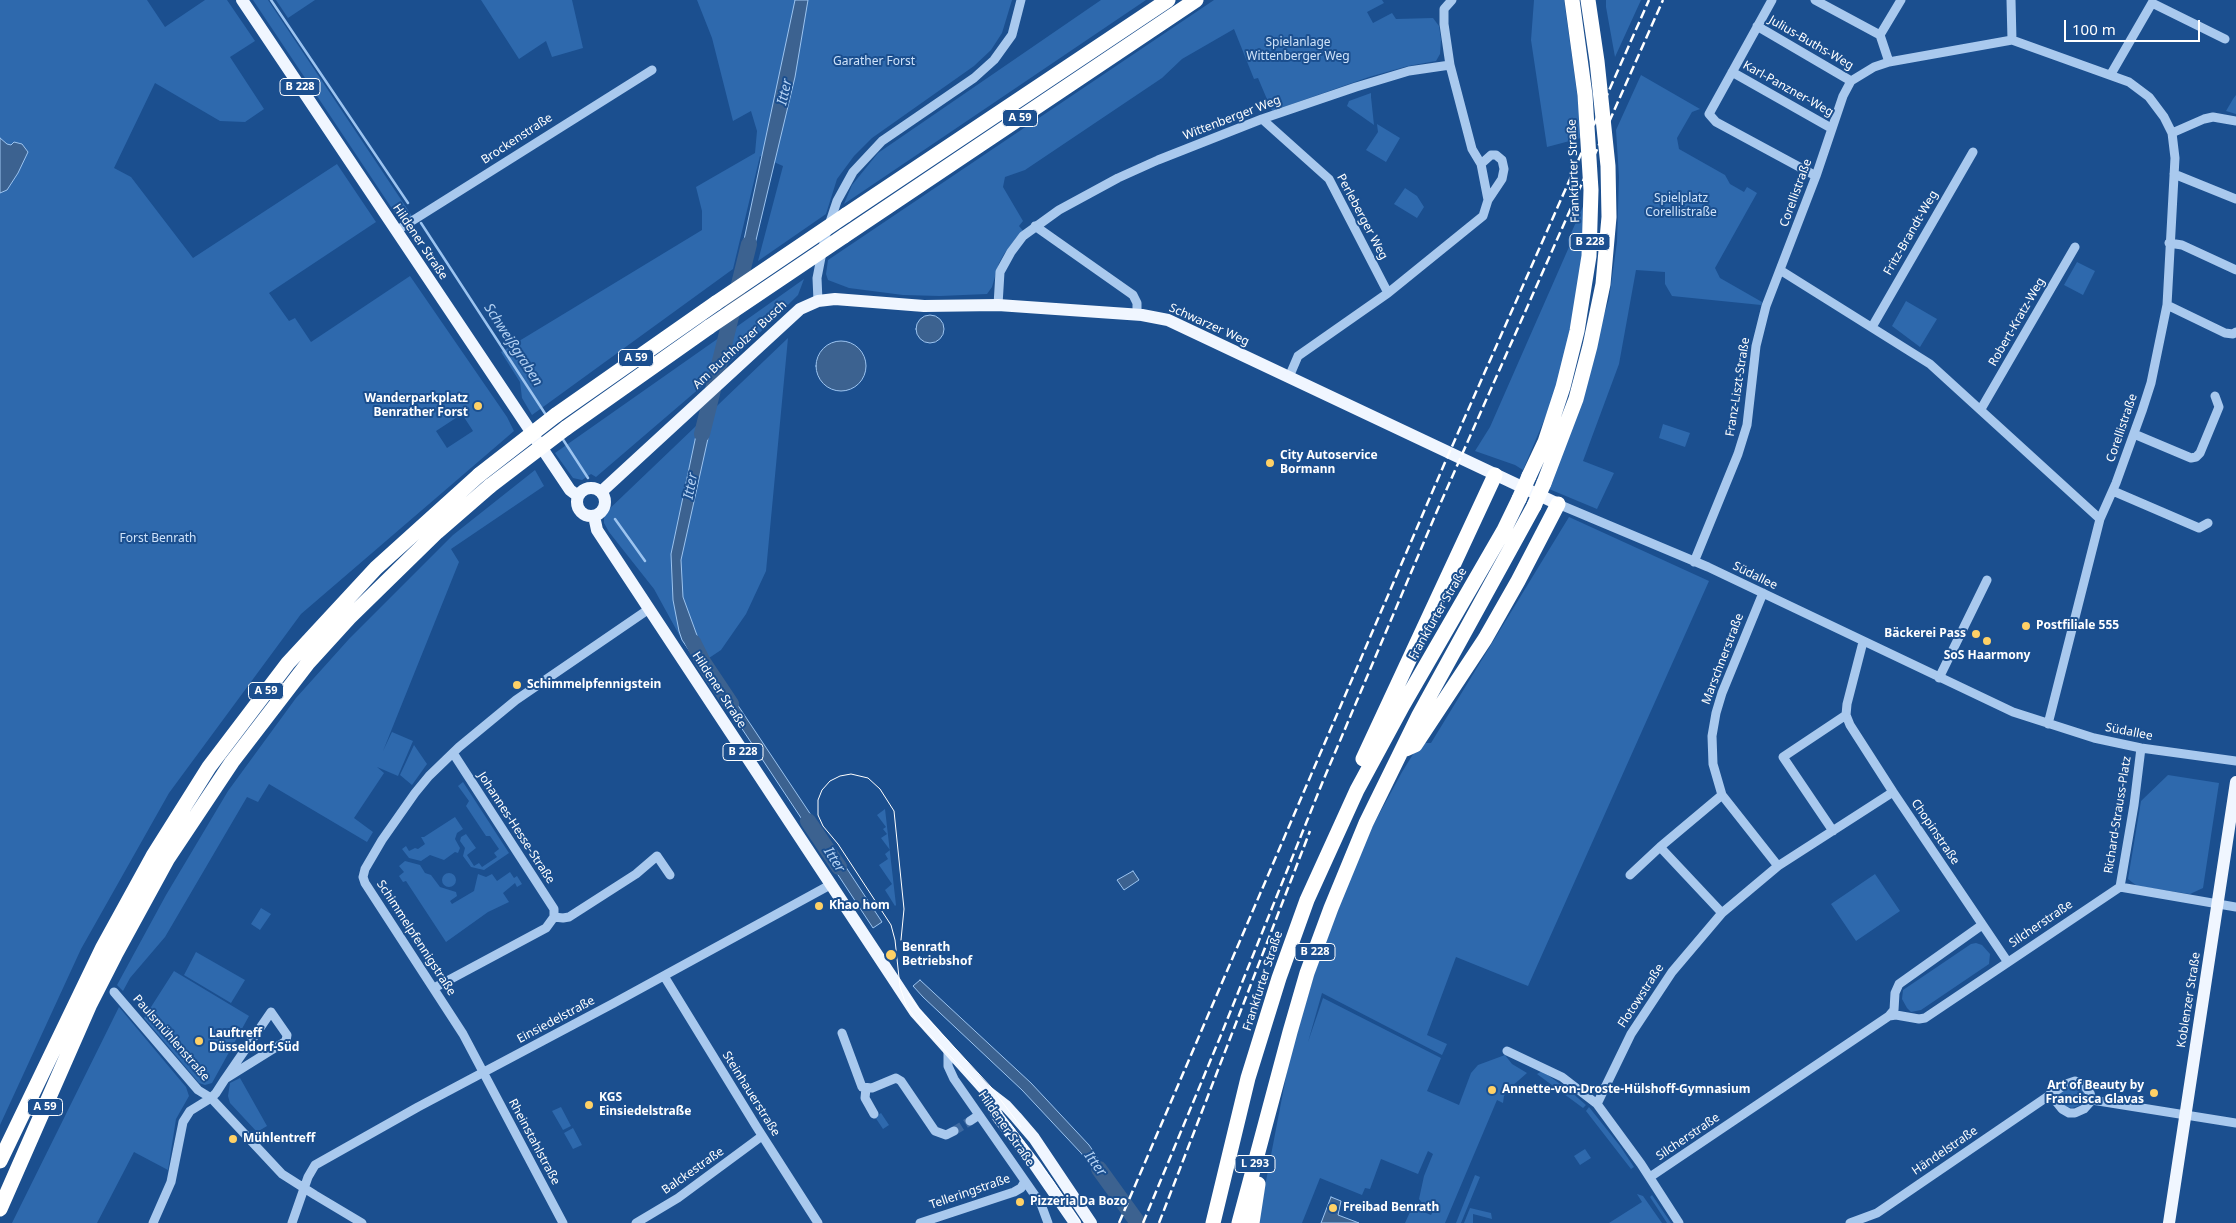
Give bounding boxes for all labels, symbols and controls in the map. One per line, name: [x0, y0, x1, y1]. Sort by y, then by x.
scale bar: [2066, 10, 2202, 42]
street label: Julius-Buths-Weg: [1766, 13, 1856, 73]
text: 100 m: [2072, 19, 2116, 39]
park label: Spielanlage Wittenberger Weg: [1246, 36, 1350, 64]
park label: Garather Forst: [833, 55, 915, 69]
street label: Karl-Panzner-Weg: [1740, 58, 1836, 120]
water label: Itter: [774, 77, 796, 107]
road number: B 228: [280, 78, 320, 95]
street label: Wittenberger Weg: [1181, 93, 1283, 143]
road number: A 59: [1002, 110, 1038, 126]
street label: Brockenstraße: [479, 111, 555, 167]
street label: Frankfurter Straße: [1565, 119, 1583, 223]
street label: Corellistraße: [1777, 157, 1815, 229]
street label: Perleberger Weg: [1333, 172, 1391, 262]
street label: Fritz-Brandt-Weg: [1881, 188, 1941, 278]
park label: Spielplatz Corellistraße: [1645, 192, 1717, 220]
street label: Hildener Straße: [389, 201, 451, 283]
road number: B 228: [1570, 233, 1610, 250]
street label: Robert-Kratz-Weg: [1986, 275, 2048, 369]
street label: Am Buchholzer Busch: [690, 298, 790, 392]
water label: Schweißgraben: [480, 301, 546, 389]
street label: Schwarzer Weg: [1167, 301, 1251, 349]
street label: Franz-Liszt-Straße: [1723, 336, 1753, 438]
road number: A 59: [618, 349, 654, 366]
place label: Wanderparkplatz Benrather Forst: [364, 392, 468, 420]
street label: Corellistraße: [2104, 392, 2140, 464]
marker: Wanderparkplatz Benrather Forst: [472, 400, 484, 412]
place label: City Autoservice Bormann: [1280, 449, 1378, 477]
marker: City Autoservice Bormann: [1264, 457, 1276, 469]
water label: Itter: [680, 471, 702, 501]
park label: Forst Benrath: [120, 532, 196, 546]
street label: Südallee: [1730, 559, 1780, 593]
street label: Frankfurter Straße: [1406, 565, 1470, 663]
street label: Marschnerstraße: [1699, 611, 1747, 707]
place label: Postfiliale 555: [2036, 619, 2119, 633]
marker: Postfiliale 555: [2020, 620, 2032, 632]
place label: Bäckerei Pass: [1884, 627, 1966, 641]
marker: Bäckerei Pass: [1970, 628, 1982, 640]
marker: SoS Haarmony: [1981, 635, 1993, 647]
street label: Hildener Straße: [689, 649, 749, 731]
place label: SoS Haarmony: [1944, 649, 2030, 663]
place label: Schimmelpfennigstein: [527, 678, 661, 692]
marker: Schimmelpfennigstein: [511, 679, 523, 691]
road number: A 59: [248, 682, 284, 699]
street label: Südallee: [2104, 720, 2154, 744]
road number: B 228: [723, 744, 763, 760]
street label: Richard-Strauss-Platz: [2102, 755, 2134, 875]
street label: Johannes-Hesse-Straße: [474, 769, 558, 887]
street label: Chopinstraße: [1908, 796, 1962, 868]
water label: Itter: [820, 844, 848, 876]
street label: Schimmelpfennigstraße: [373, 878, 459, 998]
street label: Silcherstraße: [2006, 897, 2076, 951]
place label: Khao hom: [829, 899, 890, 913]
marker: Khao hom: [813, 900, 825, 912]
street label: Frankfurter Straße: [1240, 929, 1286, 1033]
place label: Benrath Betriebshof: [902, 941, 972, 969]
road number: B 228: [1295, 944, 1335, 960]
marker: Benrath Betriebshof: [884, 948, 898, 962]
street label: Koblenzer Straße: [2174, 951, 2204, 1049]
street label: Flotowstraße: [1615, 961, 1667, 1031]
street label: Paulsmühlenstraße: [130, 992, 212, 1084]
street label: Einsiedelstraße: [515, 993, 597, 1047]
place label: Lauftreff Düsseldorf-Süd: [209, 1027, 299, 1055]
marker: Lauftreff Düsseldorf-Süd: [193, 1035, 205, 1047]
street label: Steinhauerstraße: [719, 1049, 783, 1139]
place label: Art of Beauty by Francisca Glavas: [2045, 1079, 2144, 1107]
place label: Annette-von-Droste-Hülshoff-Gymnasium: [1502, 1083, 1750, 1097]
marker: Annette-von-Droste-Hülshoff-Gymnasium: [1486, 1084, 1498, 1096]
marker: Art of Beauty by Francisca Glavas: [2148, 1087, 2160, 1099]
street label: Hildener Straße: [975, 1089, 1037, 1169]
place label: KGS Einsiedelstraße: [599, 1091, 691, 1119]
street label: Rheinstahlstraße: [505, 1097, 563, 1187]
road number: A 59: [28, 1098, 62, 1116]
marker: KGS Einsiedelstraße: [583, 1099, 595, 1111]
street label: Silcherstraße: [1653, 1110, 1723, 1164]
street label: Händelstraße: [1909, 1124, 1981, 1178]
place label: Mühlentreff: [243, 1132, 315, 1146]
marker: Mühlentreff: [227, 1133, 239, 1145]
street label: Balckestraße: [659, 1144, 727, 1198]
water label: Itter: [1080, 1148, 1110, 1180]
road number: L 293: [1235, 1156, 1275, 1172]
street label: Telleringstraße: [928, 1171, 1012, 1213]
place label: Pizzeria Da Bozo: [1030, 1195, 1127, 1209]
marker: Pizzeria Da Bozo: [1014, 1196, 1026, 1208]
place label: Freibad Benrath: [1343, 1201, 1439, 1215]
marker: Freibad Benrath: [1327, 1202, 1339, 1214]

